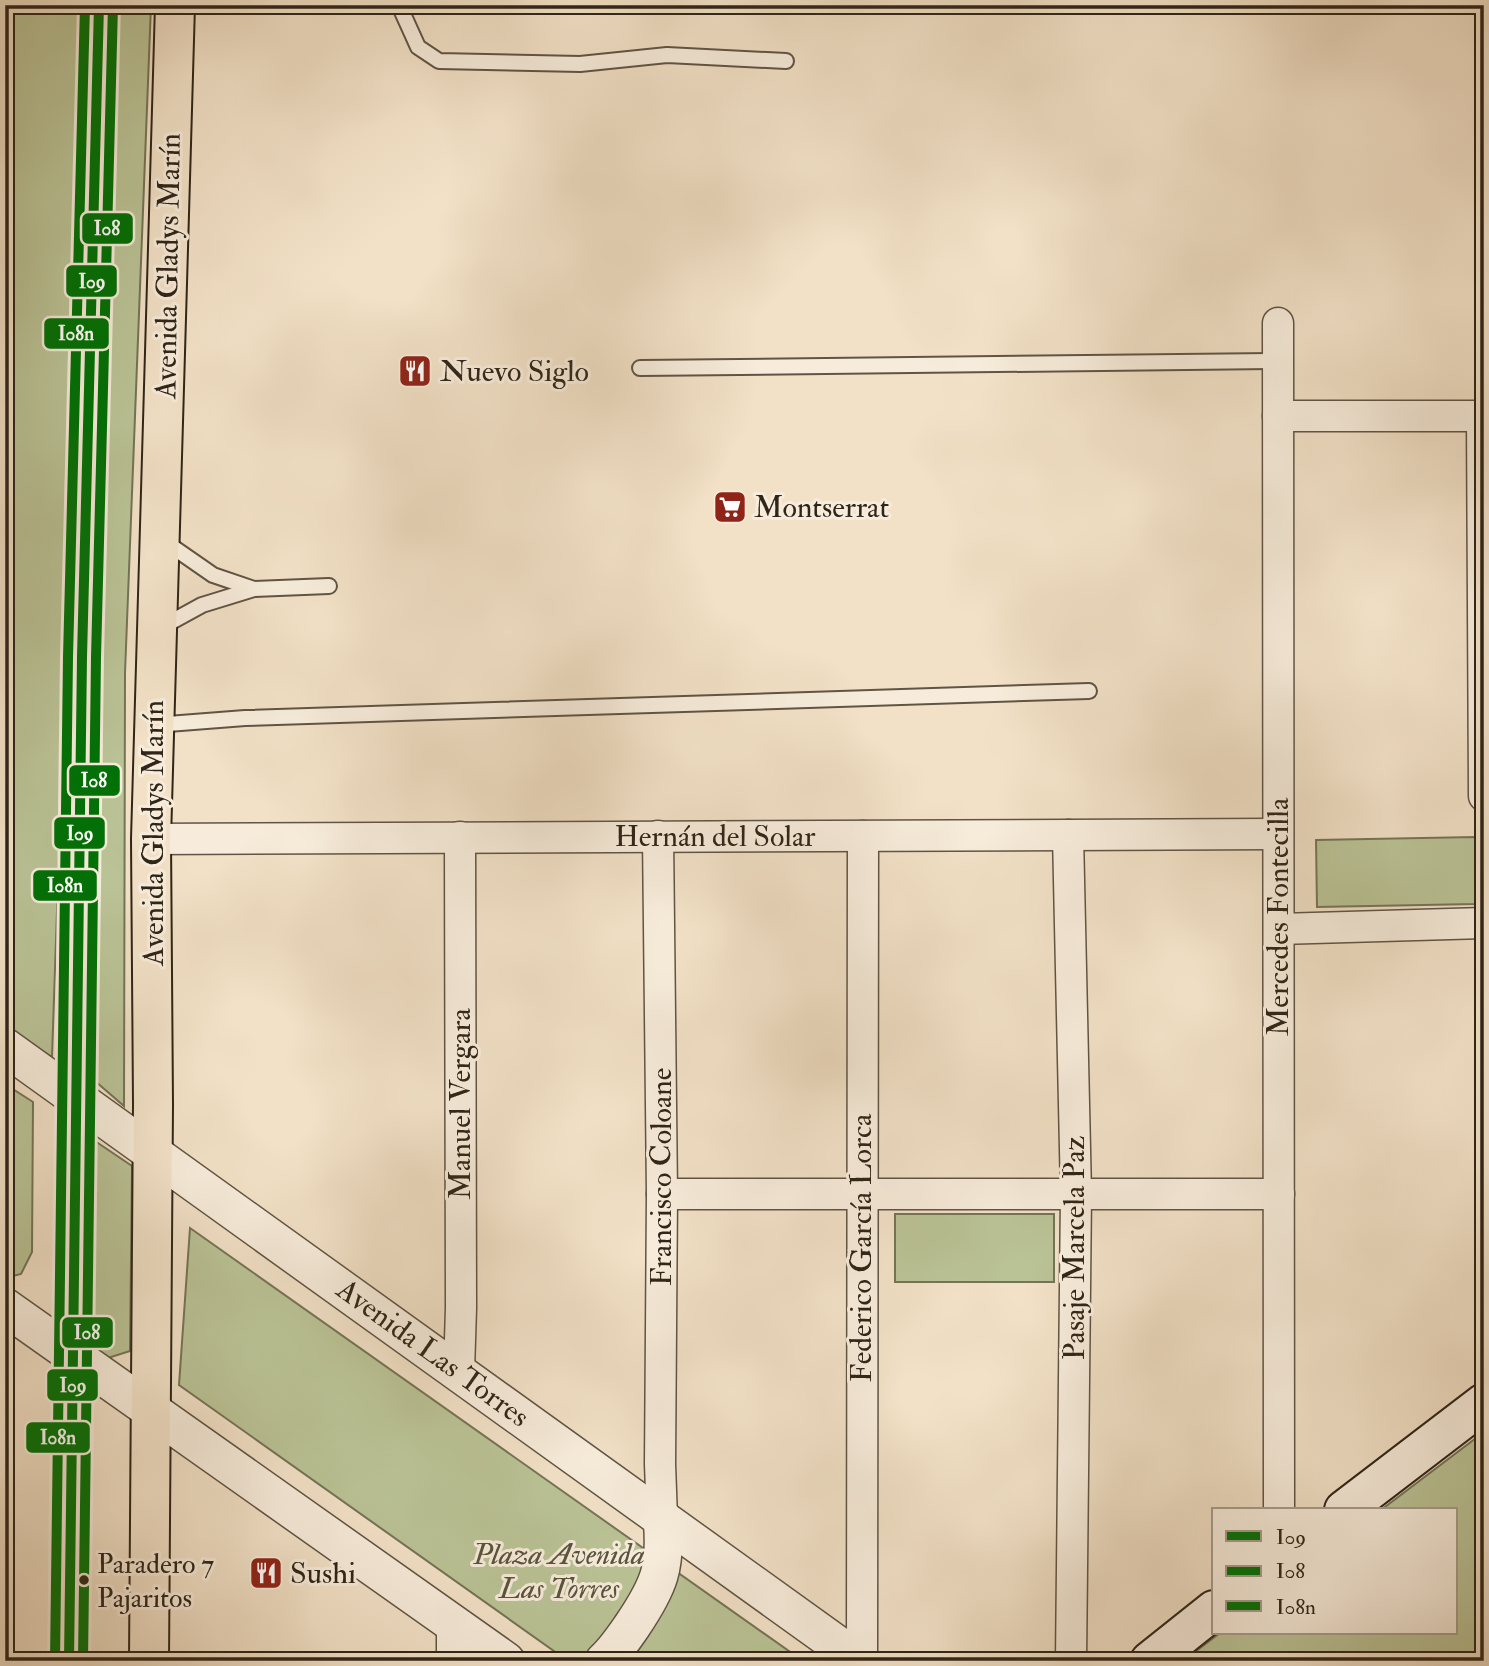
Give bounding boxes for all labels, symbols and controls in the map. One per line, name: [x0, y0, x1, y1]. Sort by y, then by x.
street label: Avenida Gladys Marín: [147, 133, 189, 400]
line badge: I08: [81, 212, 134, 245]
text: I08: [94, 217, 120, 241]
line badge: I09: [65, 264, 118, 298]
text: I09: [78, 270, 106, 294]
line badge: I08n: [43, 317, 110, 350]
text: I08n: [58, 322, 94, 346]
restaurant icon: Nuevo Siglo: [396, 352, 434, 390]
place label: Nuevo Siglo: [440, 353, 589, 390]
supermarket icon: Montserrat: [711, 488, 749, 526]
place label: Montserrat: [754, 489, 889, 526]
street label: Avenida Gladys Marín: [135, 700, 172, 967]
line badge: I08: [68, 764, 121, 797]
text: I08: [81, 769, 107, 793]
street label: Mercedes Fontecilla: [1260, 797, 1297, 1036]
line badge: I09: [53, 816, 106, 850]
street label: Hernán del Solar: [614, 818, 816, 855]
text: I09: [66, 822, 94, 846]
line badge: I08n: [32, 869, 98, 902]
text: I08n: [47, 874, 83, 898]
street label: Manuel Vergara: [442, 1008, 479, 1200]
street label: Francisco Coloane: [643, 1068, 680, 1286]
street label: Federico García Lorca: [843, 1113, 880, 1382]
street label: Pasaje Marcela Paz: [1056, 1136, 1093, 1360]
street label: Avenida Las Torres: [329, 1270, 536, 1435]
line badge: I08: [61, 1316, 114, 1349]
text: I08: [74, 1321, 100, 1345]
line badge: I09: [46, 1368, 99, 1402]
text: I09: [59, 1374, 87, 1398]
line badge: I08n: [25, 1421, 91, 1454]
text: I08n: [40, 1426, 76, 1450]
legend: [1212, 1508, 1458, 1634]
text: I09: [1276, 1524, 1306, 1551]
park label: Plaza Avenida Las Torres: [472, 1536, 645, 1607]
place label: Paradero 7 Pajaritos: [97, 1547, 214, 1616]
restaurant icon: Sushi: [247, 1554, 285, 1592]
place label: Sushi: [290, 1555, 356, 1592]
text: I08: [1276, 1558, 1305, 1585]
marker: Paradero 7 Pajaritos: [77, 1573, 91, 1587]
text: I08n: [1276, 1594, 1316, 1621]

